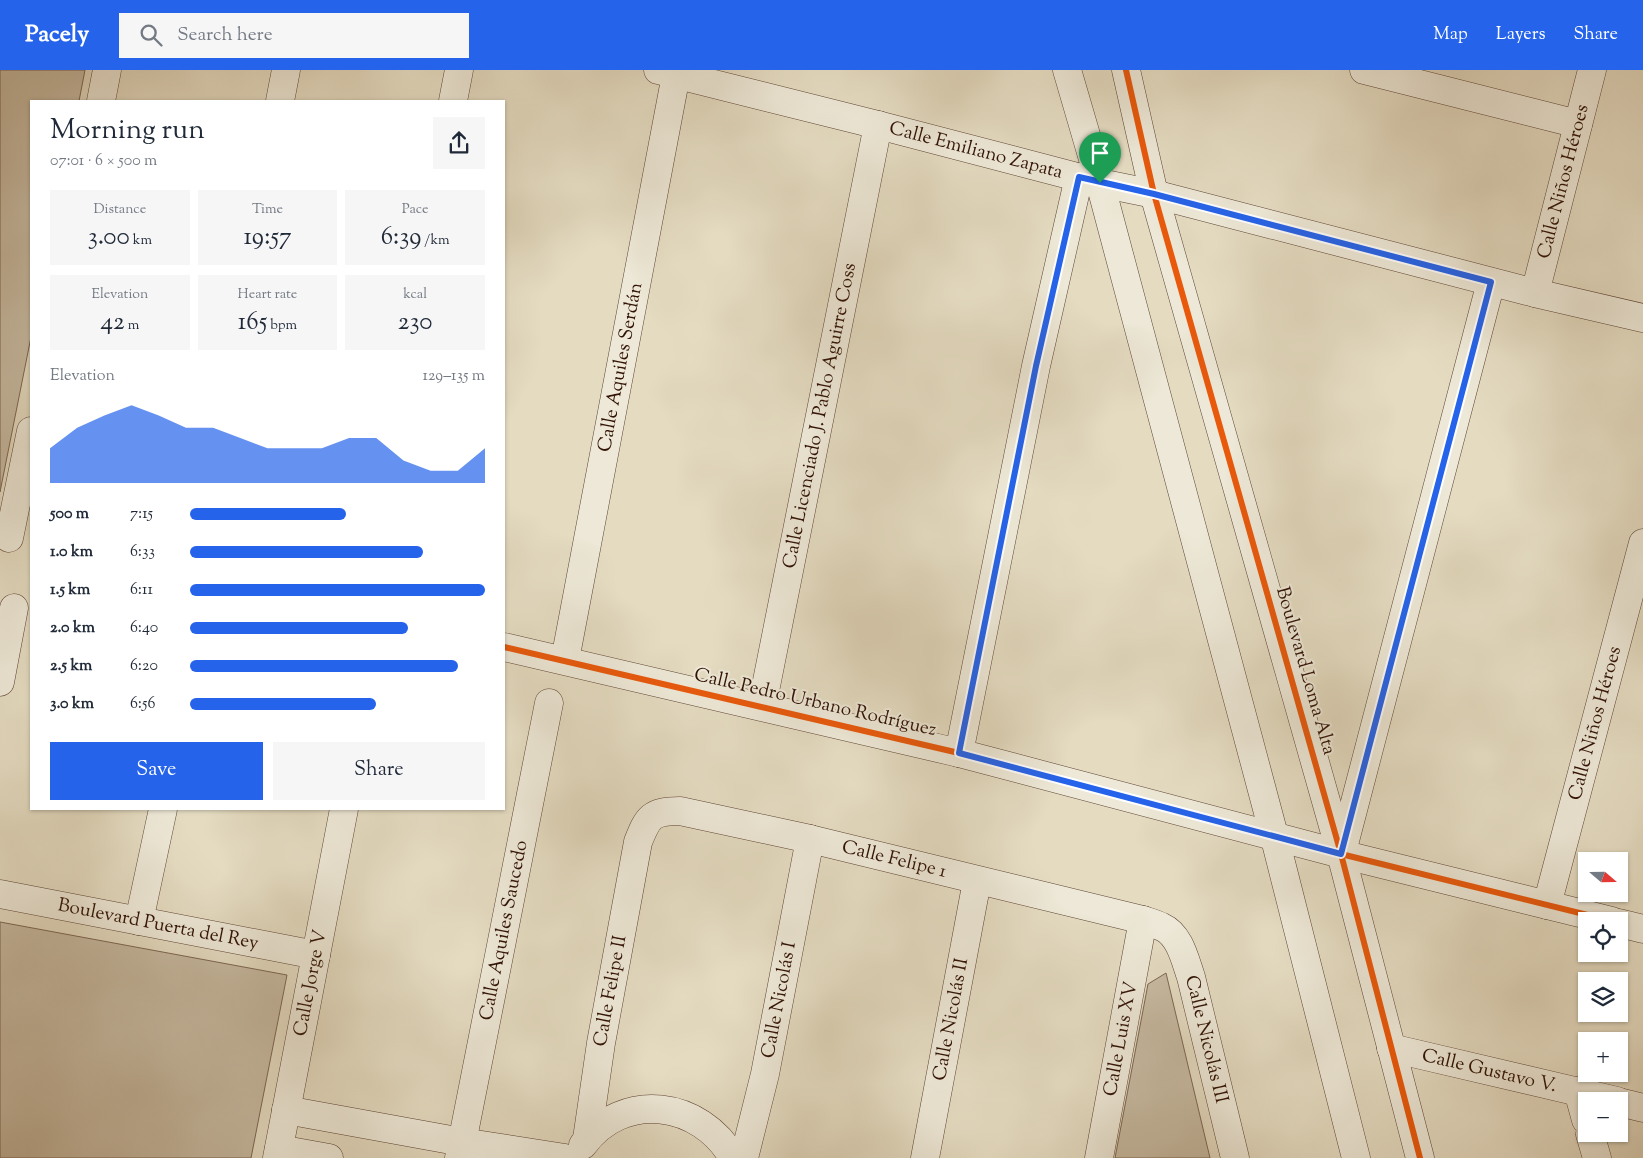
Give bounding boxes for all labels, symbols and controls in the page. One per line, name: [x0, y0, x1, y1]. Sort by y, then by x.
search box: [119, 13, 469, 58]
text: Pacely: [25, 18, 89, 52]
icon: search: [137, 21, 165, 49]
text: Search here: [177, 22, 273, 49]
text: Map: [1433, 22, 1468, 48]
text: Layers: [1496, 22, 1546, 48]
text: Share: [1574, 22, 1618, 48]
street label: Calle Niños Héroes: [1531, 101, 1596, 262]
text: Morning run: [50, 111, 205, 151]
street label: Calle Emiliano Zapata: [886, 115, 1066, 186]
button: share: [433, 117, 485, 169]
pin: [1079, 132, 1121, 183]
icon: arrive: [1086, 139, 1114, 167]
text: 07:01 · 6 × 500 m: [50, 150, 157, 173]
text: Distance: [93, 200, 146, 220]
text: Time: [252, 200, 283, 220]
text: Pace: [402, 200, 429, 220]
text: 3.00: [88, 220, 130, 256]
text: 19:57: [244, 220, 291, 256]
text: 6:39: [381, 220, 421, 256]
text: km: [130, 231, 152, 251]
text: /km: [421, 231, 450, 251]
street label: Calle Licenciado J. Pablo Aguirre Coss: [776, 260, 864, 571]
street label: Calle Aquiles Serdán: [591, 280, 650, 454]
text: Elevation: [91, 285, 148, 305]
text: Heart rate: [238, 285, 297, 305]
text: kcal: [403, 285, 427, 305]
text: 42: [100, 305, 125, 341]
text: 165: [238, 305, 267, 341]
text: 230: [398, 305, 433, 341]
text: m: [125, 316, 139, 336]
text: bpm: [267, 316, 297, 336]
text: Elevation: [50, 365, 115, 388]
text: 129–135 m: [422, 365, 485, 388]
text: 500 m: [50, 503, 89, 526]
text: 7:15: [130, 503, 153, 526]
text: 1.0 km: [50, 541, 93, 564]
text: 6:33: [130, 541, 155, 564]
text: 1.5 km: [50, 579, 90, 602]
text: 6:11: [130, 579, 153, 602]
street label: Boulevard Loma Alta: [1268, 584, 1342, 758]
text: 2.0 km: [50, 617, 95, 640]
text: 6:40: [130, 617, 158, 640]
street label: Calle Niños Héroes: [1562, 643, 1629, 803]
text: 2.5 km: [50, 655, 92, 678]
text: 6:20: [130, 655, 158, 678]
street label: Calle Pedro Urbano Rodríguez: [691, 662, 939, 744]
text: 3.0 km: [50, 693, 94, 716]
text: 6:56: [130, 693, 155, 716]
button: Save: [50, 742, 263, 800]
button: Share: [273, 742, 485, 800]
street label: Calle Felipe 1: [839, 834, 950, 885]
street label: Calle Aquiles Saucedo: [473, 838, 535, 1023]
north arrow: [1578, 852, 1628, 902]
map controls: [1578, 852, 1628, 1142]
street label: Boulevard Puerta del Rey: [55, 892, 261, 957]
button: locate: [1578, 912, 1628, 962]
street label: Calle Jorge V: [287, 928, 334, 1039]
street label: Calle Felipe II: [587, 933, 634, 1049]
street label: Calle Nicolás I: [755, 939, 804, 1061]
street label: Calle Nicolás II: [926, 956, 976, 1083]
button: layers: [1578, 972, 1628, 1022]
street label: Calle Nicolás III: [1178, 973, 1235, 1106]
street label: Calle Luis XV: [1097, 979, 1145, 1099]
button: +: [1578, 1032, 1628, 1082]
street label: Calle Gustavo V.: [1419, 1042, 1559, 1100]
button: −: [1578, 1092, 1628, 1142]

